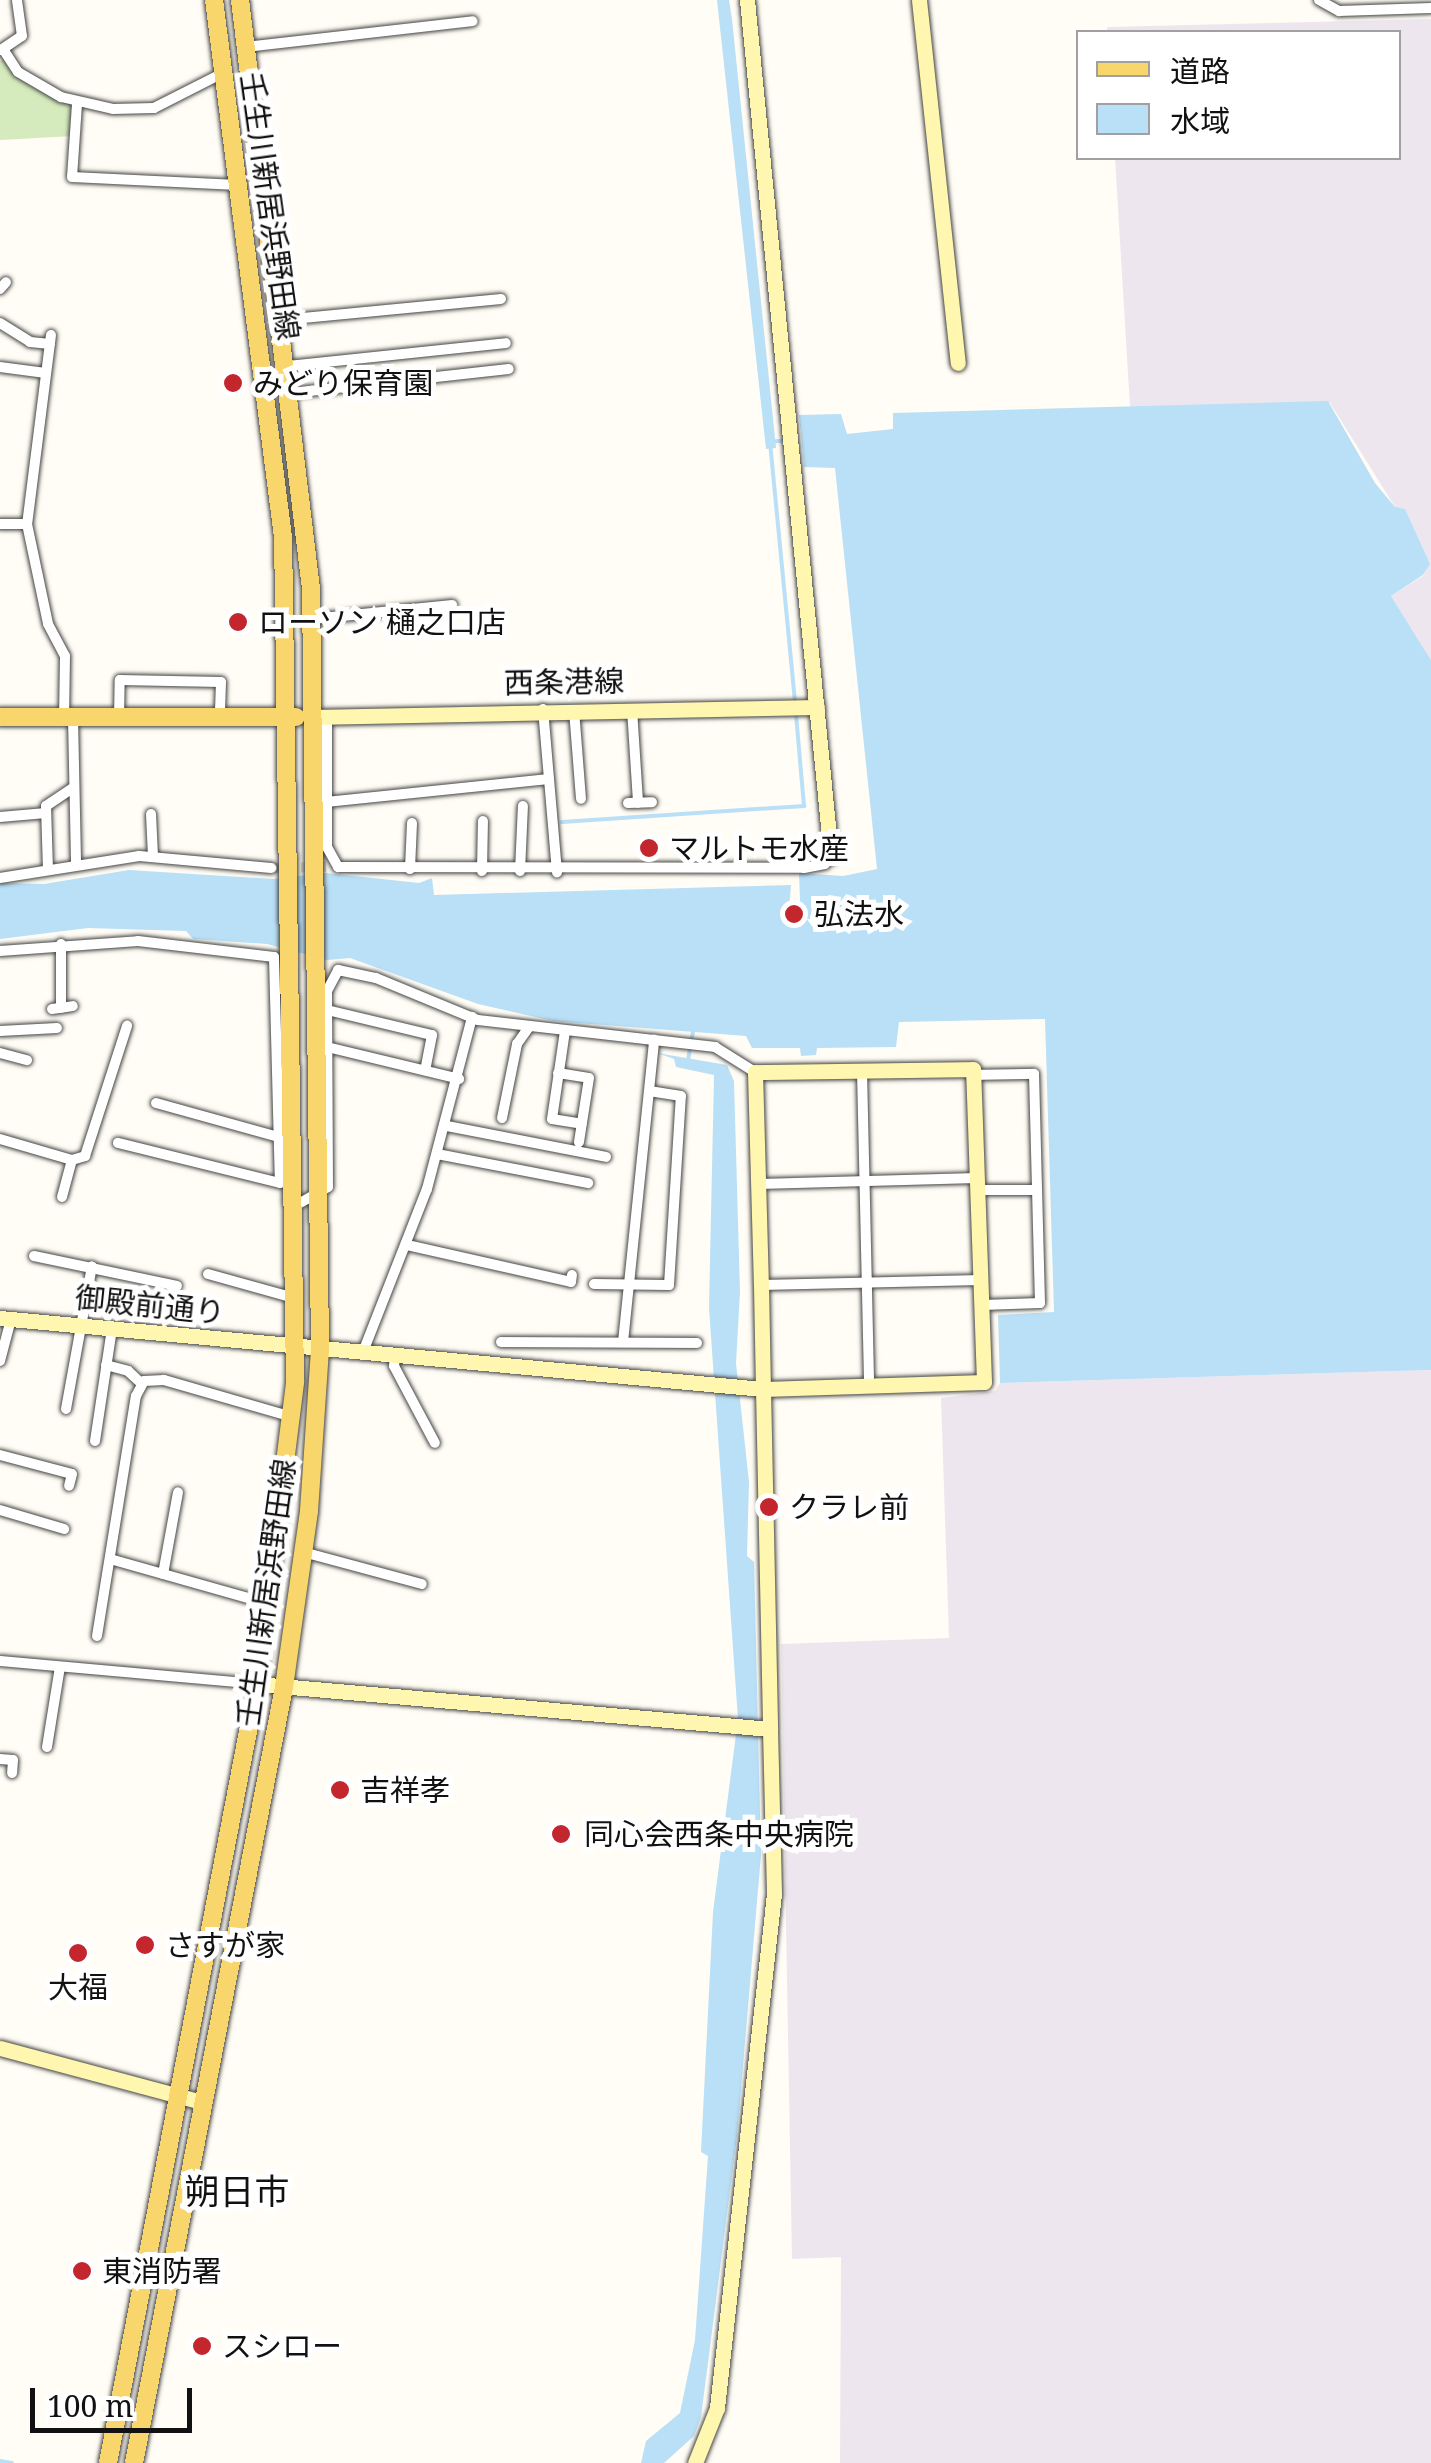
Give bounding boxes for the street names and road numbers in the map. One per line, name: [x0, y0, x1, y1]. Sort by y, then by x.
street label: 壬生川新居浜野田線: [233, 70, 307, 342]
street label: 西条港線: [504, 663, 624, 701]
street label: 御殿前通り: [74, 1279, 226, 1331]
street label: 壬生川新居浜野田線: [229, 1457, 303, 1729]

